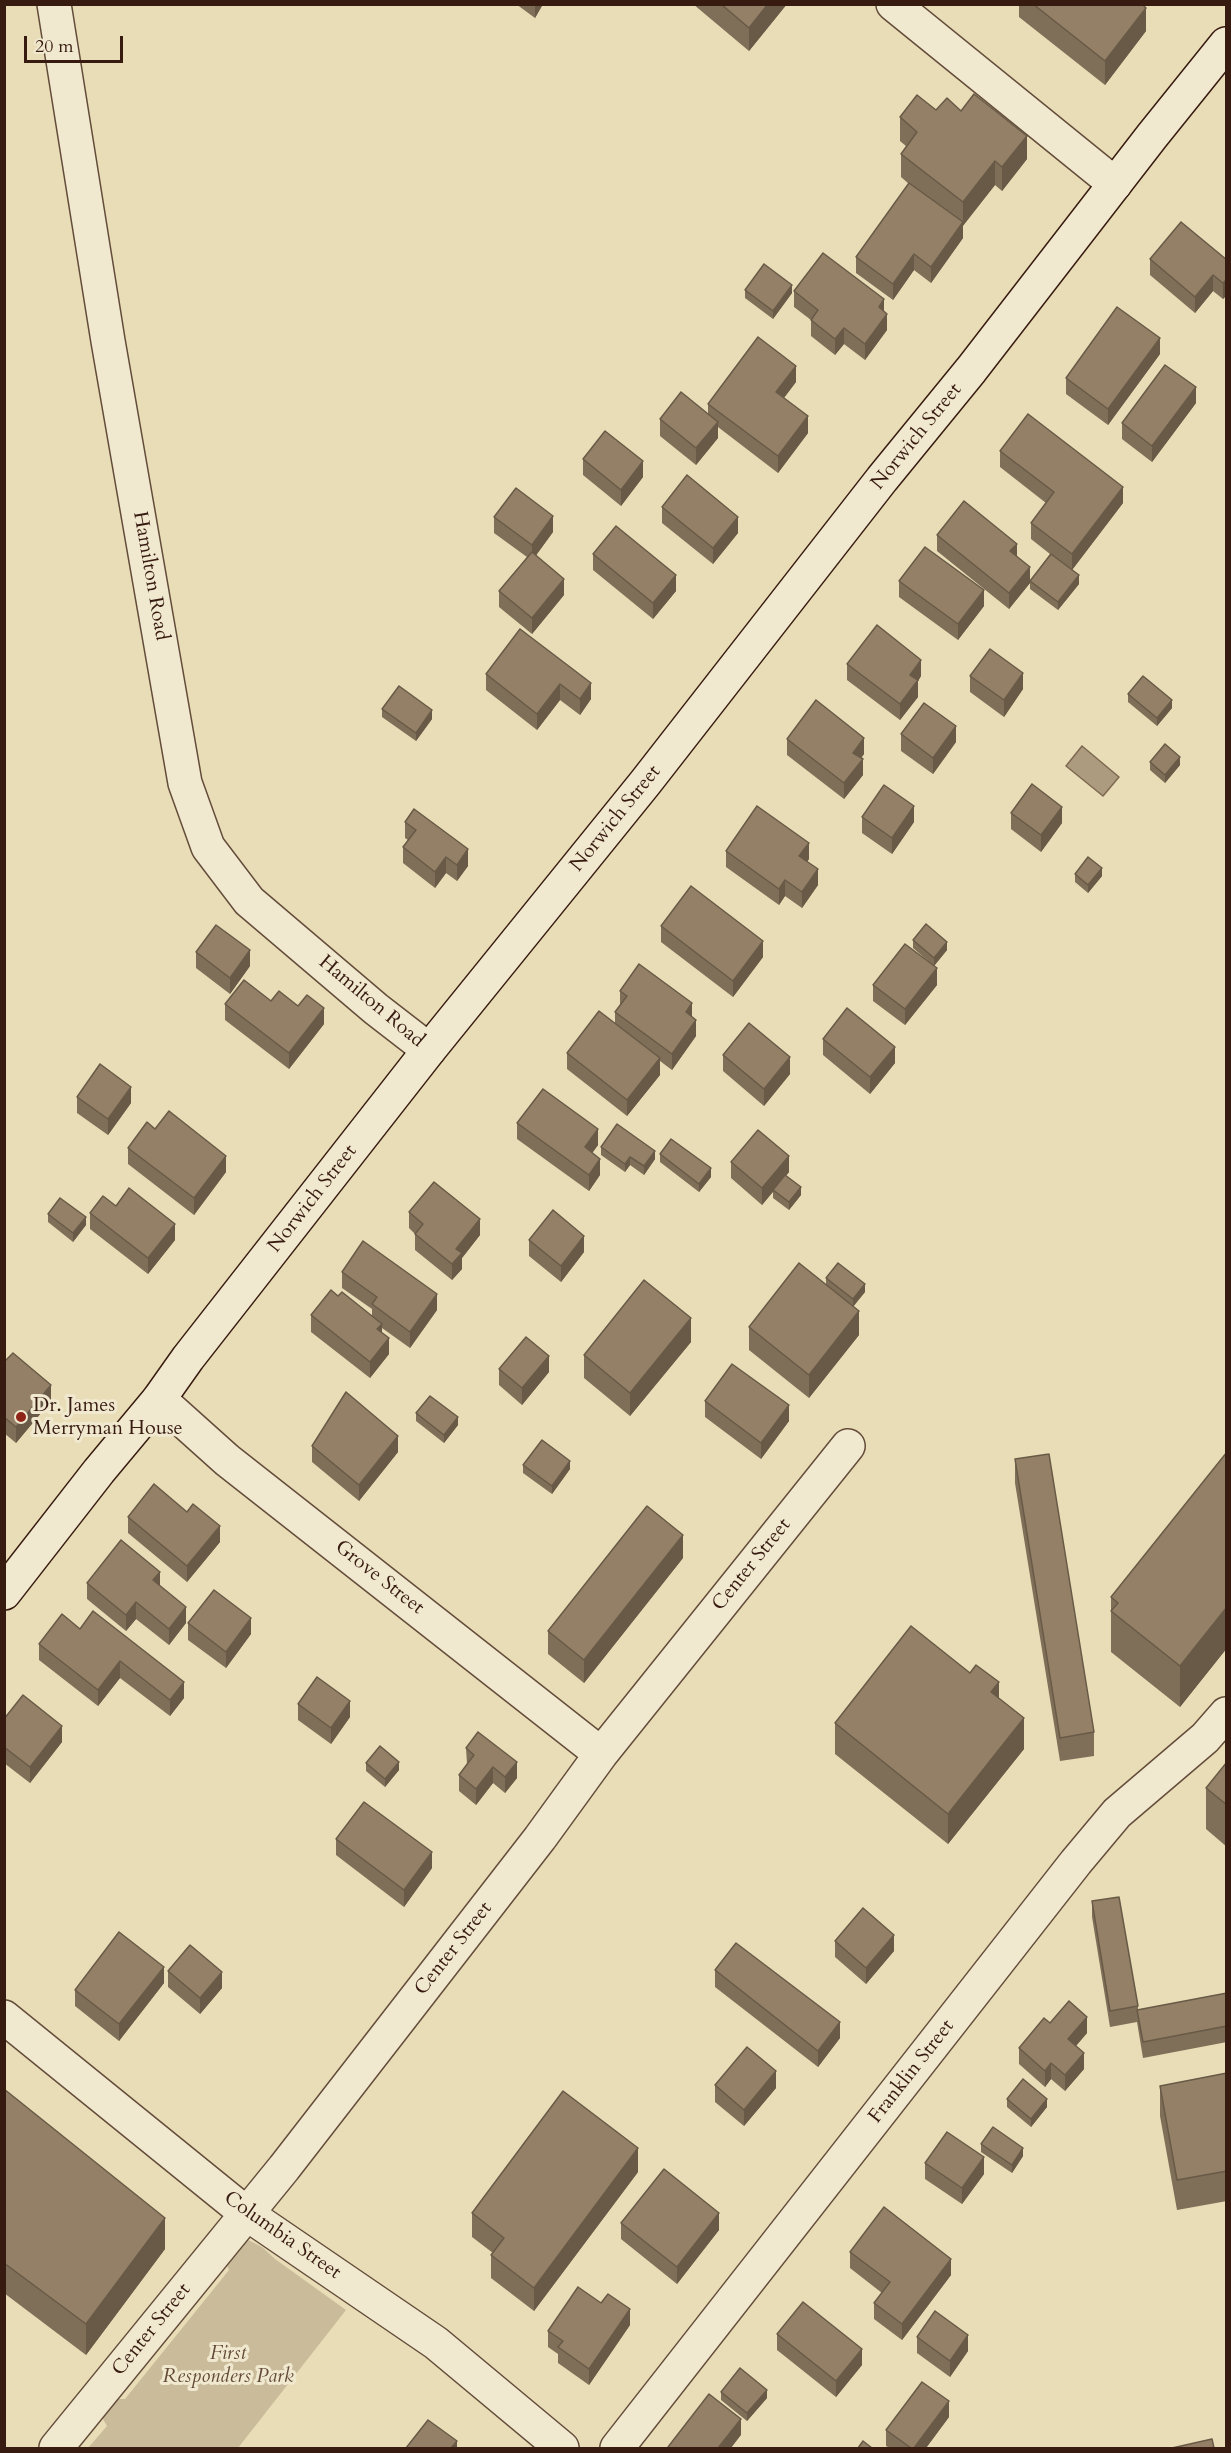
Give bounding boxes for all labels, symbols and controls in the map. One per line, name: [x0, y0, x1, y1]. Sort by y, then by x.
scale bar: [27, 24, 126, 62]
text: 20 m: [35, 34, 74, 59]
street label: Norwich Street: [867, 379, 967, 495]
street label: Hamilton Road: [127, 510, 173, 642]
street label: Norwich Street: [566, 761, 666, 877]
street label: Hamilton Road: [313, 951, 429, 1053]
street label: Norwich Street: [263, 1140, 363, 1258]
place label: Dr. James Merryman House: [33, 1394, 183, 1441]
marker: Dr. James Merryman House: [14, 1410, 28, 1424]
street label: Center Street: [707, 1514, 797, 1616]
street label: Grove Street: [330, 1536, 428, 1620]
street label: Center Street: [410, 1898, 498, 2000]
street label: Franklin Street: [864, 2015, 960, 2129]
street label: Columbia Street: [219, 2187, 345, 2285]
street label: Center Street: [107, 2279, 197, 2381]
park label: First Responders Park: [162, 2342, 294, 2389]

